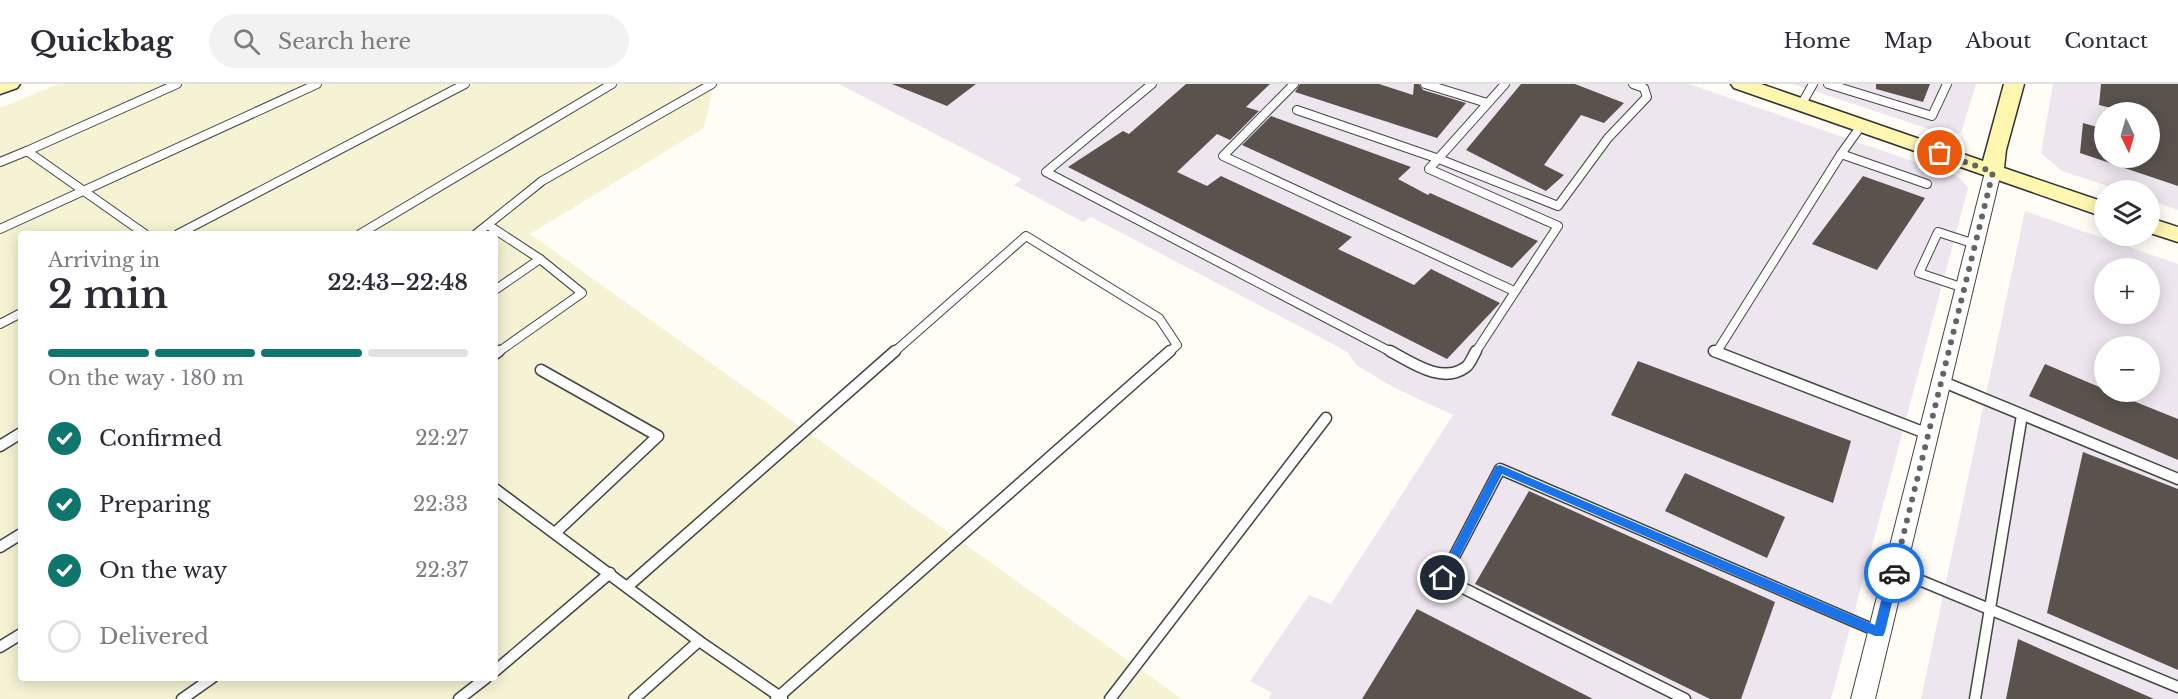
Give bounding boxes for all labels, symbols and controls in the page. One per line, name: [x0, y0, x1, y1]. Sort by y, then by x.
search box: [209, 14, 629, 68]
text: Quickbag: [30, 24, 173, 59]
icon: search: [230, 25, 263, 58]
text: Search here: [278, 28, 411, 55]
text: Home: [1784, 28, 1851, 54]
text: Map: [1884, 28, 1932, 54]
text: About: [1965, 28, 2031, 54]
text: Contact: [2064, 28, 2148, 54]
north arrow: [2094, 102, 2160, 168]
map controls: [2094, 102, 2160, 402]
pin: [1914, 127, 1965, 178]
icon: bag: [1923, 136, 1956, 169]
button: layers: [2094, 180, 2160, 246]
text: Arriving in: [48, 248, 160, 272]
button: +: [2094, 258, 2160, 324]
text: 22:43–22:48: [327, 269, 468, 296]
text: 2 min: [48, 270, 168, 319]
button: −: [2094, 336, 2160, 402]
text: On the way · 180 m: [48, 366, 244, 390]
icon: check: [48, 422, 81, 455]
text: Confirmed: [99, 425, 222, 452]
text: 22:27: [415, 426, 468, 450]
icon: check: [48, 488, 81, 521]
text: Preparing: [99, 491, 210, 518]
text: 22:33: [413, 492, 468, 516]
courier: [1864, 543, 1924, 603]
pin: [1417, 552, 1468, 603]
icon: check: [48, 554, 81, 587]
text: On the way: [99, 557, 227, 584]
icon: car: [1878, 557, 1911, 590]
text: 22:37: [415, 558, 468, 582]
icon: home: [1426, 561, 1459, 594]
text: Delivered: [99, 623, 209, 650]

